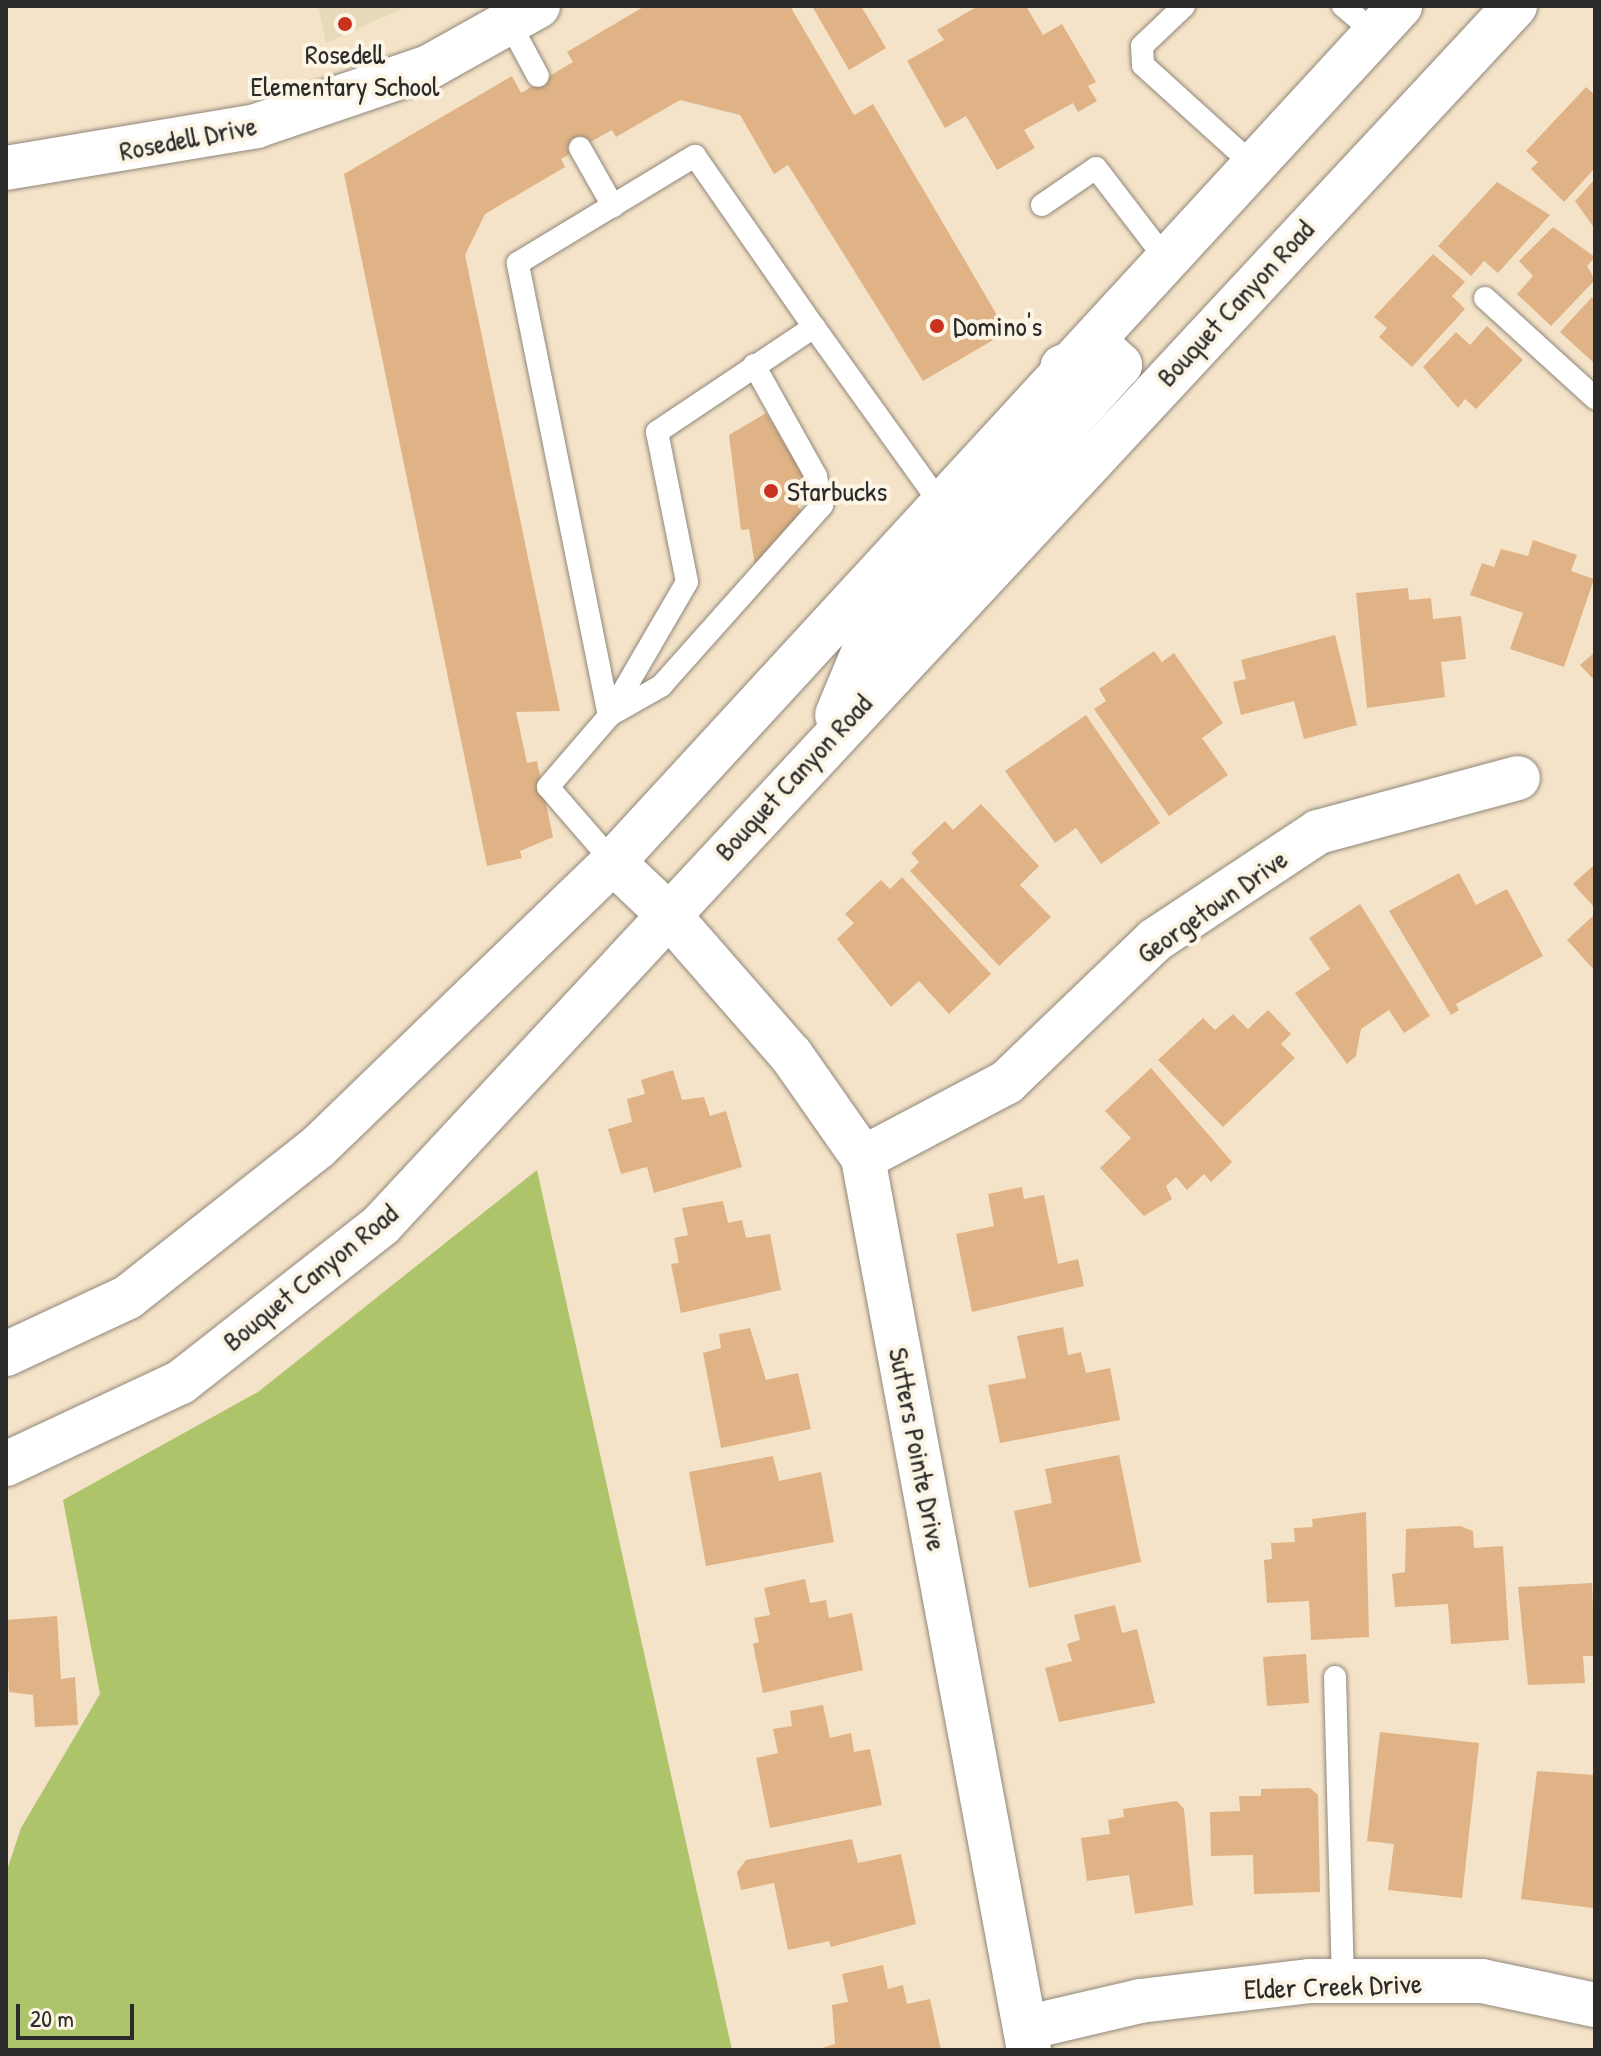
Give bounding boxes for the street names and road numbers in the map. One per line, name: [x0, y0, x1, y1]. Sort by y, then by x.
street label: Rosedell Drive: [116, 108, 260, 168]
street label: Bouquet Canyon Road: [1149, 213, 1321, 393]
street label: Bouquet Canyon Road: [707, 687, 879, 867]
street label: Georgetown Drive: [1130, 842, 1294, 970]
street label: Bouquet Canyon Road: [216, 1196, 404, 1358]
street label: Sutters Pointe Drive: [882, 1345, 954, 1553]
street label: Elder Creek Drive: [1243, 1966, 1423, 2006]

